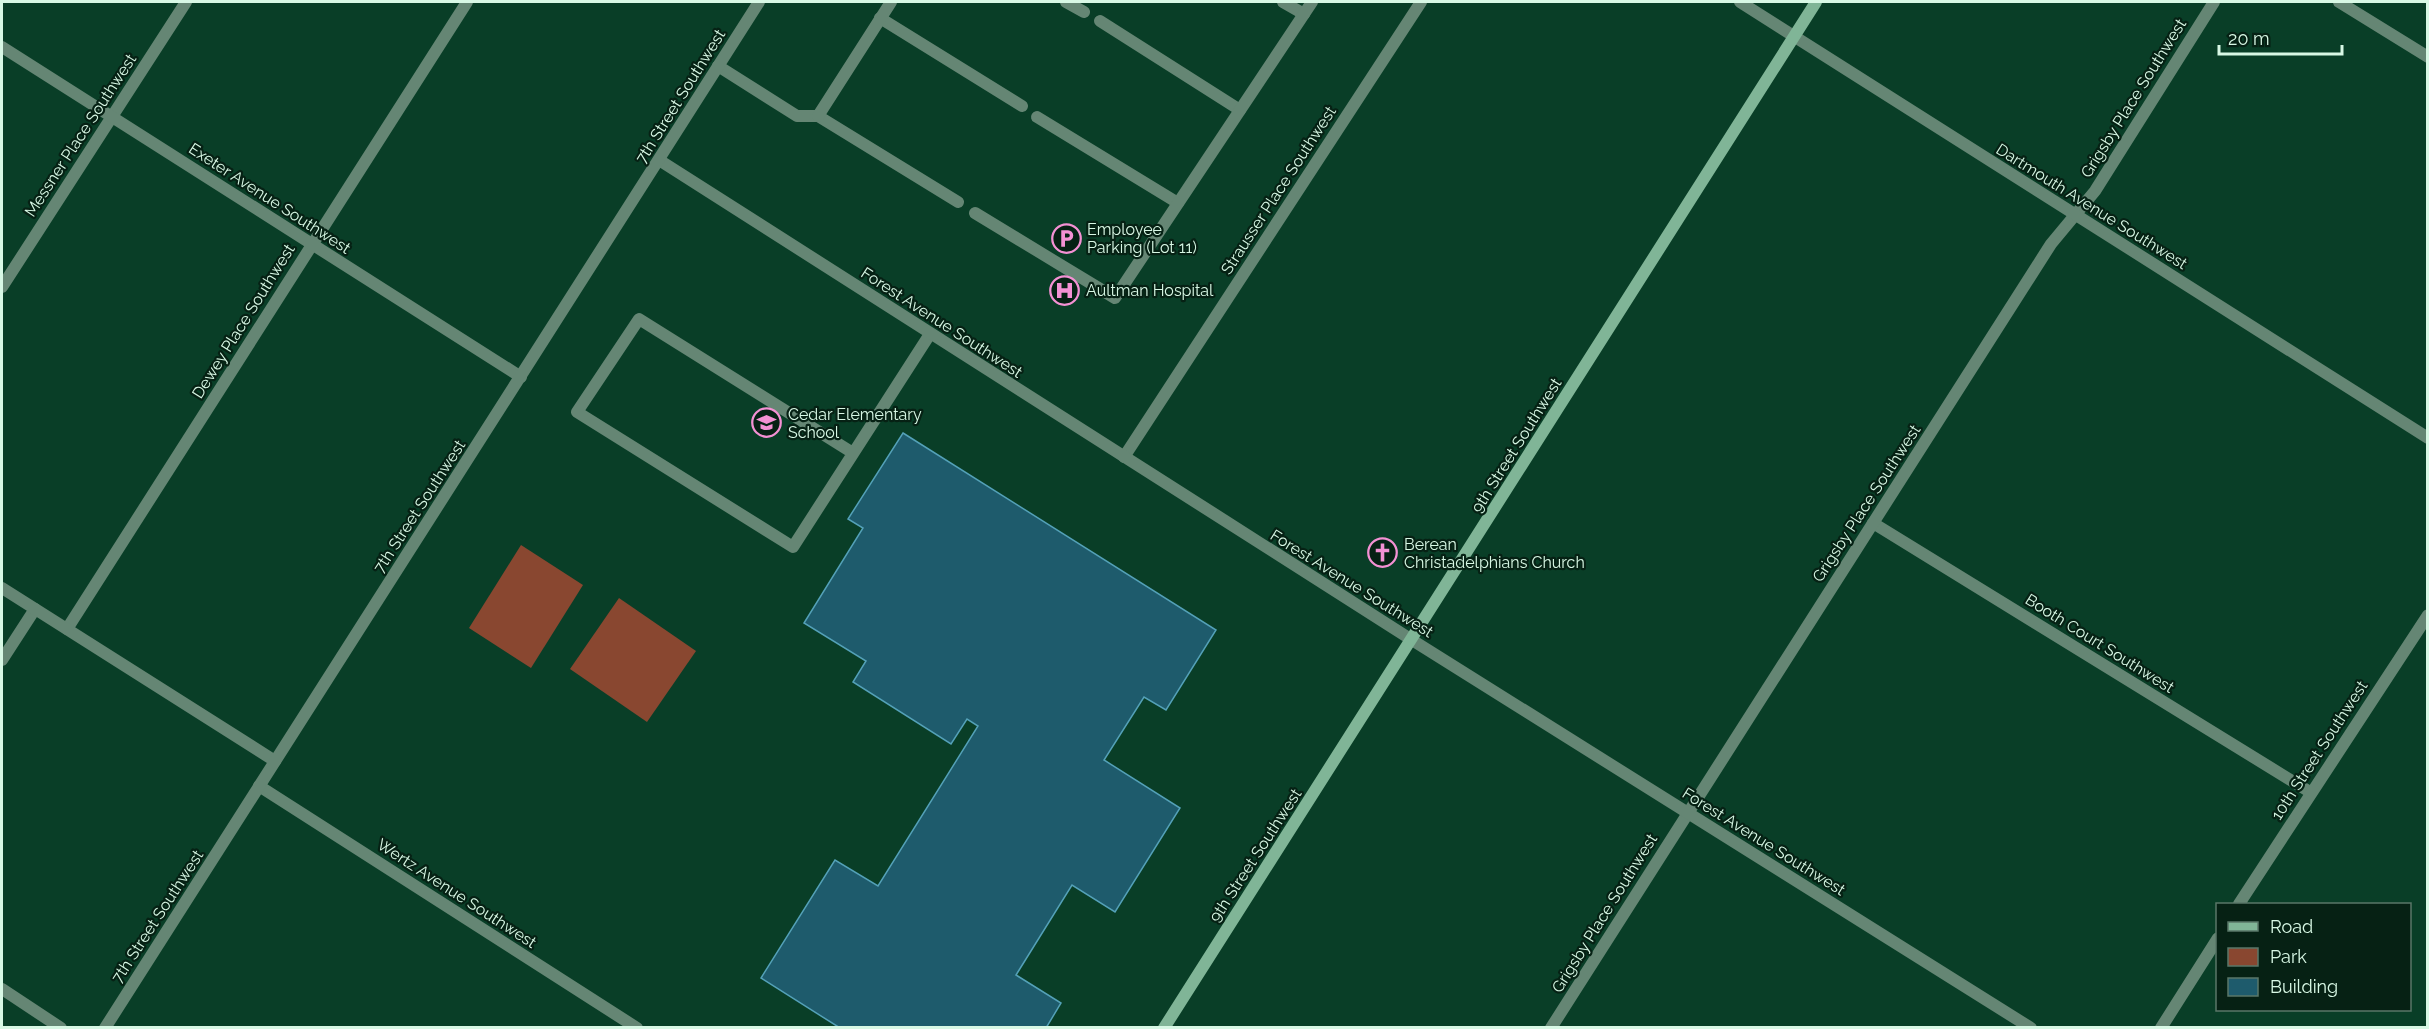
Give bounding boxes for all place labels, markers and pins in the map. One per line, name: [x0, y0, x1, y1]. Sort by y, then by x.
place label: Employee Parking (Lot 11): [1087, 220, 1197, 257]
parking icon: Employee Parking (Lot 11): [1050, 222, 1082, 254]
hospital icon: Aultman Hospital: [1049, 274, 1081, 306]
place label: Aultman Hospital: [1086, 281, 1214, 300]
place label: Cedar Elementary School: [788, 405, 922, 442]
school or university icon: Cedar Elementary School: [751, 407, 783, 439]
place label: Berean Christadelphians Church: [1404, 535, 1585, 572]
church icon: Berean Christadelphians Church: [1367, 537, 1399, 569]

